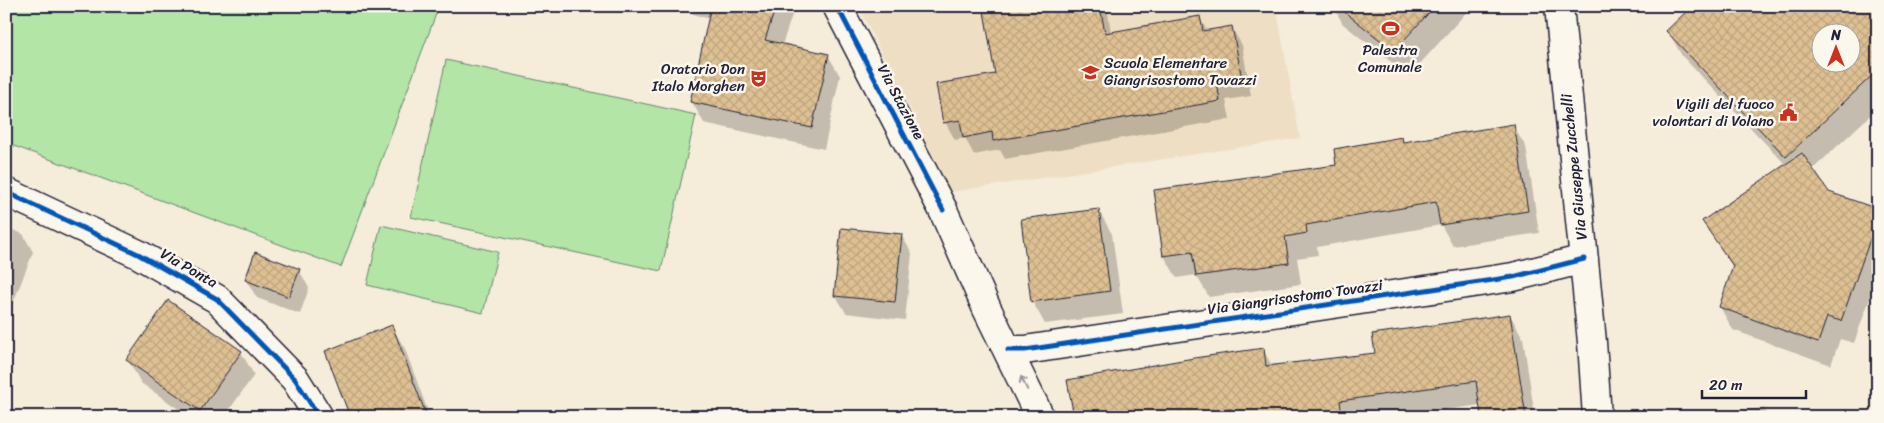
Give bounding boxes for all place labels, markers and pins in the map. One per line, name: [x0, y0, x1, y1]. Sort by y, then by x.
sports icon: Palestra Comunale: [1380, 19, 1400, 39]
place label: Palestra Comunale: [1358, 37, 1422, 80]
place label: Scuola Elementare Giangrisostomo Tovazzi: [1104, 50, 1257, 93]
place label: Oratorio Don Italo Morghen: [651, 56, 745, 99]
school or university icon: Scuola Elementare Giangrisostomo Tovazzi: [1080, 62, 1100, 82]
theatre icon: Oratorio Don Italo Morghen: [749, 68, 769, 88]
place label: Vigili del fuoco volontari di Volano: [1653, 91, 1774, 134]
public building icon: Vigili del fuoco volontari di Volano: [1778, 103, 1798, 123]

